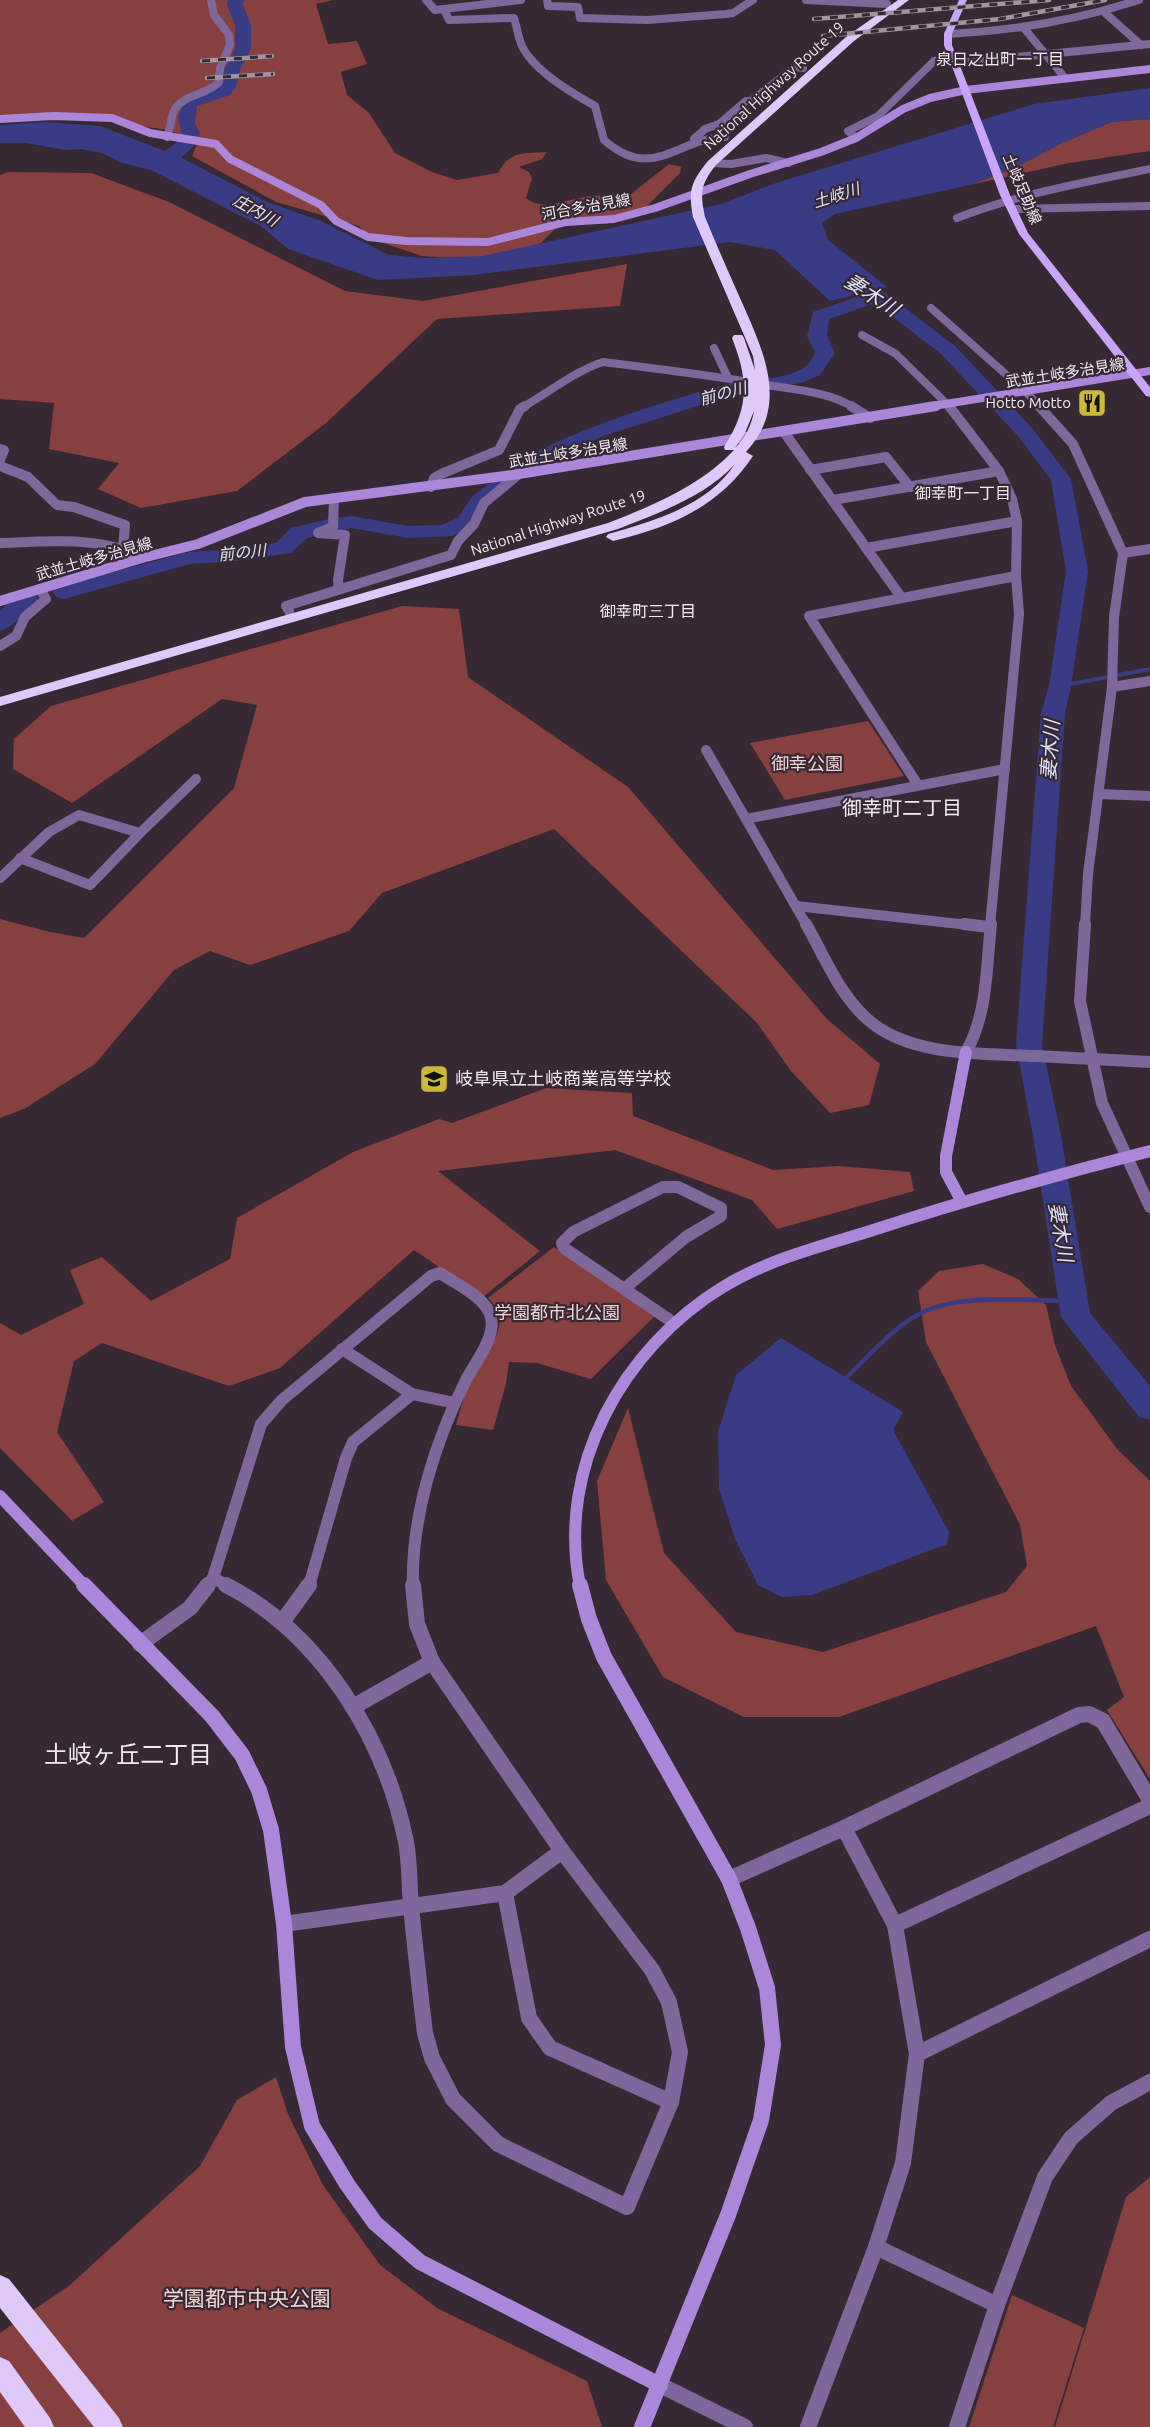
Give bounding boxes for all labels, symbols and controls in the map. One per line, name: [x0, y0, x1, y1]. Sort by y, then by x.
street label: National Highway Route 19: [700, 18, 847, 153]
district label: 泉日之出町一丁目: [936, 50, 1064, 68]
street label: 土岐足助線: [1000, 151, 1045, 227]
water label: 土岐川: [810, 178, 864, 211]
water label: 庄内川: [231, 190, 283, 230]
street label: 河合多治見線: [540, 190, 632, 223]
water label: 妻木川: [841, 269, 905, 322]
street label: 武並土岐多治見線: [1004, 355, 1126, 390]
water label: 前の川: [697, 378, 750, 408]
restaurant icon: Hotto Motto: [1076, 387, 1108, 419]
place label: Hotto Motto: [985, 394, 1071, 411]
street label: 武並土岐多治見線: [507, 435, 629, 470]
district label: 御幸町一丁目: [915, 484, 1011, 502]
street label: National Highway Route 19: [468, 486, 647, 559]
street label: 武並土岐多治見線: [34, 534, 154, 583]
water label: 前の川: [217, 540, 269, 563]
district label: 御幸町三丁目: [600, 602, 696, 620]
water label: 妻木川: [1036, 717, 1063, 781]
park label: 御幸公園: [771, 753, 843, 773]
district label: 御幸町二丁目: [842, 796, 962, 819]
school or university icon: 岐阜県立土岐商業高等学校: [418, 1063, 450, 1095]
place label: 岐阜県立土岐商業高等学校: [455, 1068, 671, 1088]
water label: 妻木川: [1045, 1200, 1078, 1265]
park label: 学園都市北公園: [494, 1302, 620, 1322]
district label: 土岐ヶ丘二丁目: [44, 1741, 212, 1768]
park label: 学園都市中央公園: [163, 2286, 331, 2310]

